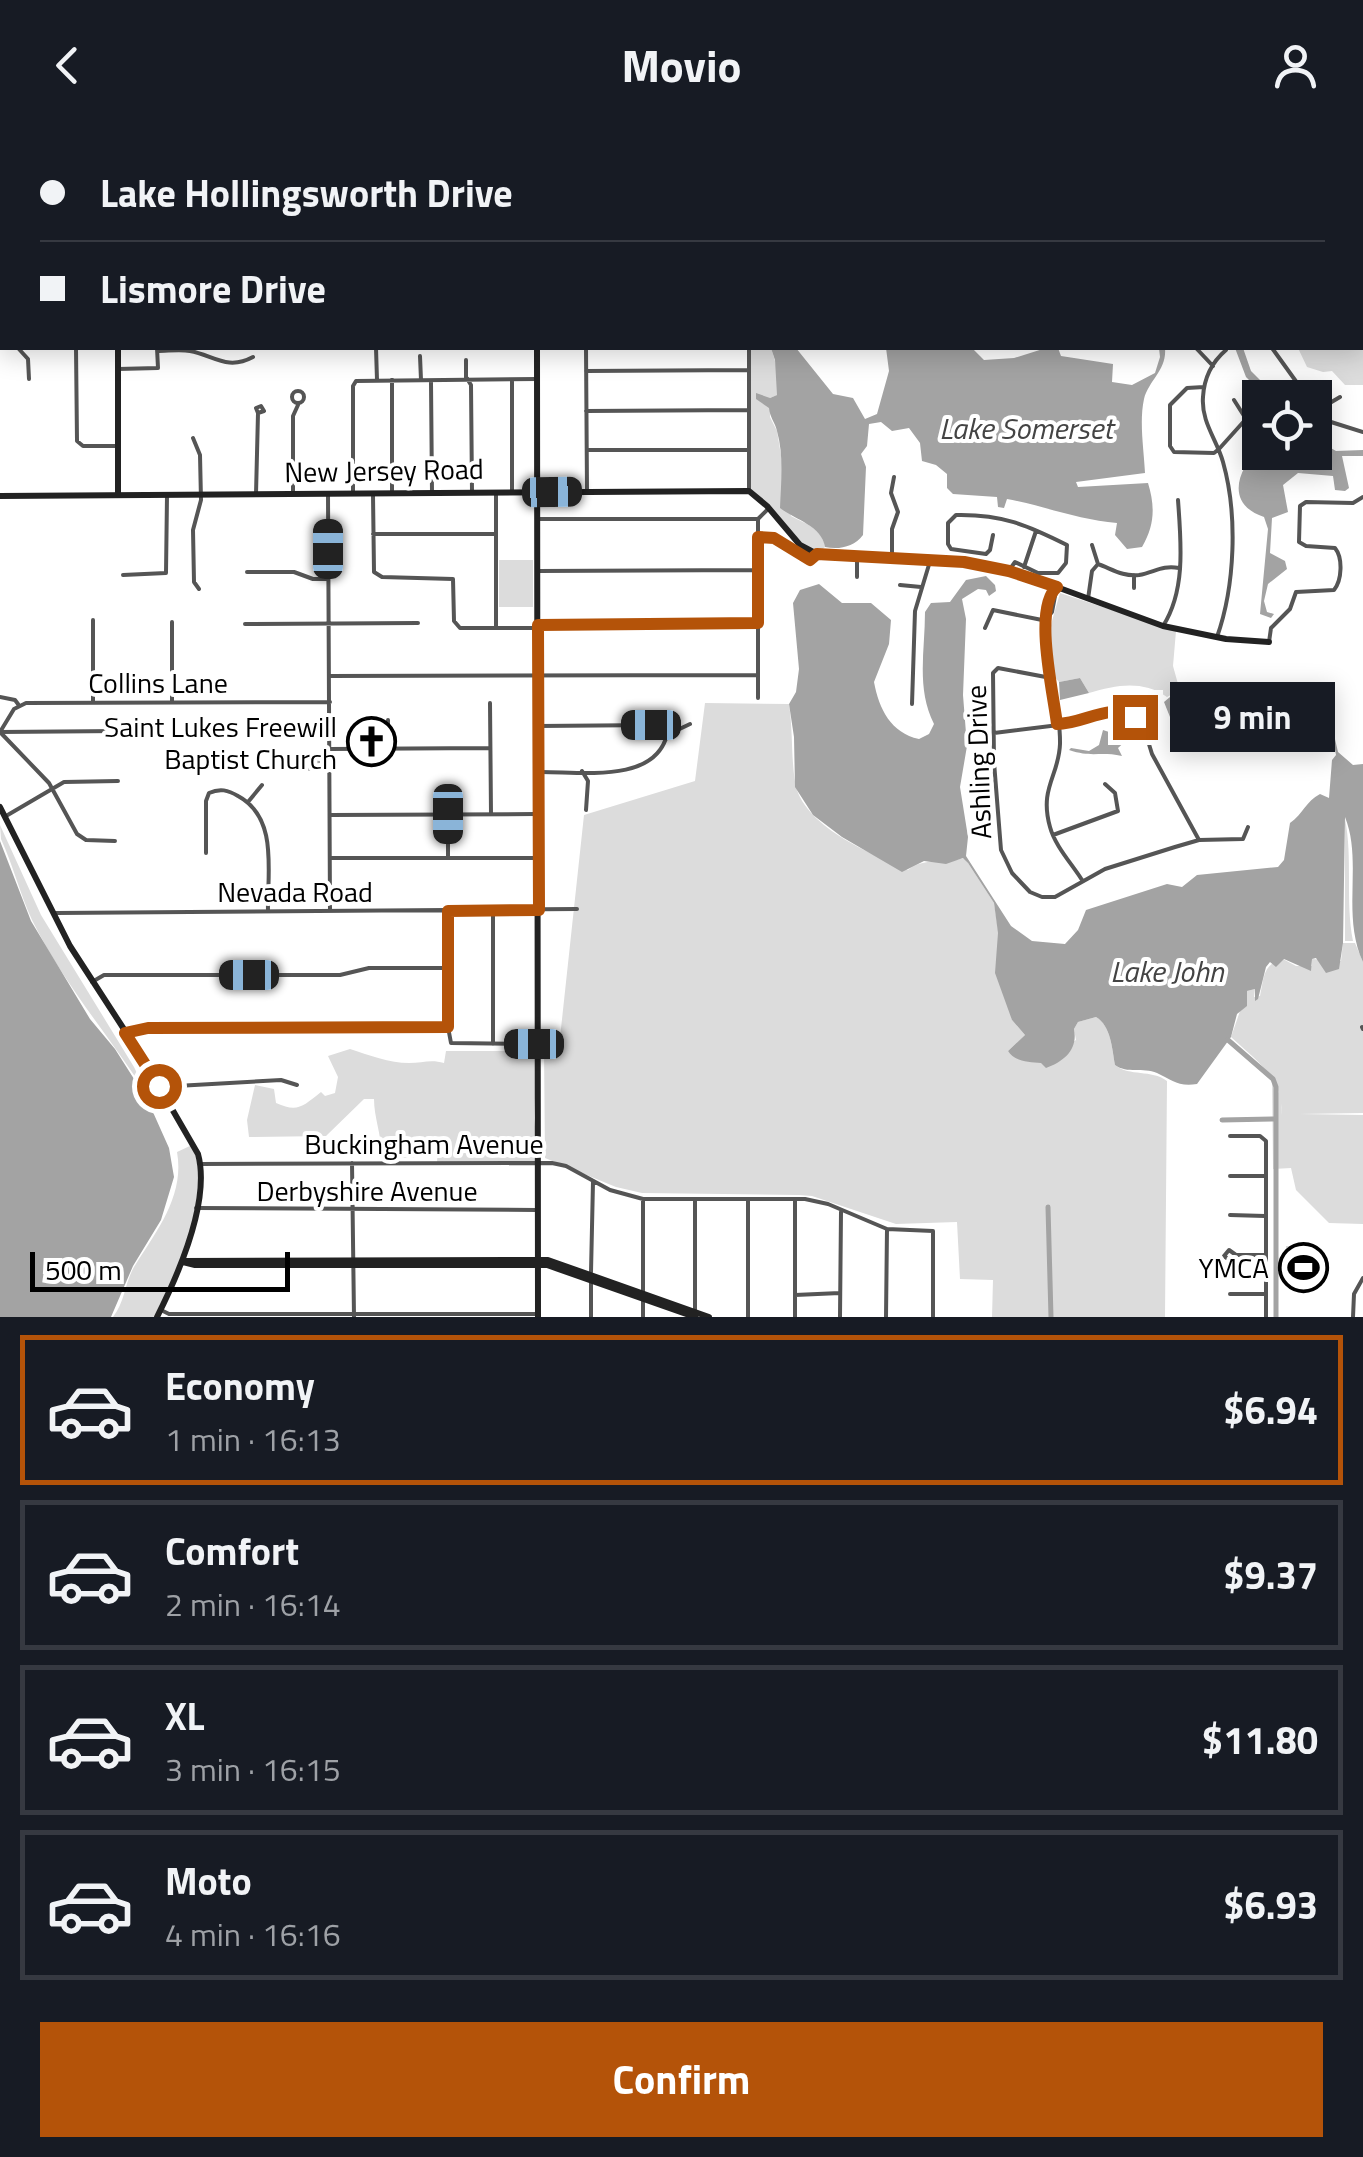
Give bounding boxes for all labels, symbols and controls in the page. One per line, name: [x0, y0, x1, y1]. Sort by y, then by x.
text: Movio: [622, 31, 741, 99]
icon: back: [40, 38, 95, 93]
icon: person: [1268, 38, 1323, 93]
text: Lake Hollingsworth Drive: [100, 164, 513, 222]
text: Lismore Drive: [100, 260, 326, 318]
map controls: [1242, 380, 1332, 470]
button: locate: [1242, 380, 1332, 470]
water label: Lake Somerset: [939, 405, 1116, 451]
street label: New Jersey Road: [284, 447, 484, 493]
car: [522, 476, 582, 508]
car: [313, 519, 343, 579]
street label: Collins Lane: [88, 661, 228, 704]
callout: 9 min: [1170, 682, 1335, 752]
street label: Ashling Drive: [954, 684, 1002, 840]
text: 9 min: [1214, 693, 1291, 741]
route end: [1113, 695, 1158, 740]
place label: Saint Lukes Freewill Baptist Church: [104, 705, 337, 780]
car: [621, 710, 681, 740]
church icon: Saint Lukes Freewill Baptist Church: [346, 716, 398, 768]
car: [433, 784, 463, 844]
street label: Nevada Road: [217, 870, 373, 913]
water label: Lake John: [1110, 948, 1225, 994]
car: [219, 960, 279, 990]
car: [504, 1029, 564, 1059]
route start: [137, 1064, 182, 1109]
street label: Buckingham Avenue: [304, 1122, 544, 1165]
street label: Derbyshire Avenue: [256, 1169, 478, 1212]
sports icon: YMCA: [1278, 1241, 1330, 1293]
place label: YMCA: [1198, 1246, 1269, 1289]
scale bar: [30, 1247, 290, 1292]
text: 500 m: [45, 1248, 122, 1291]
text: Economy: [165, 1357, 315, 1415]
icon: car: [45, 1365, 135, 1455]
text: $6.94: [1223, 1381, 1318, 1439]
text: 1 min · 16:13: [165, 1415, 341, 1463]
text: Comfort: [165, 1522, 299, 1580]
icon: car: [45, 1530, 135, 1620]
text: $9.37: [1223, 1546, 1318, 1604]
text: 2 min · 16:14: [165, 1580, 341, 1628]
text: XL: [165, 1687, 205, 1745]
icon: car: [45, 1695, 135, 1785]
text: $11.80: [1202, 1711, 1318, 1769]
text: 3 min · 16:15: [165, 1745, 341, 1793]
text: Moto: [165, 1852, 252, 1910]
icon: car: [45, 1860, 135, 1950]
text: $6.93: [1223, 1876, 1318, 1934]
text: 4 min · 16:16: [165, 1910, 341, 1958]
button: Confirm: [40, 2022, 1323, 2137]

